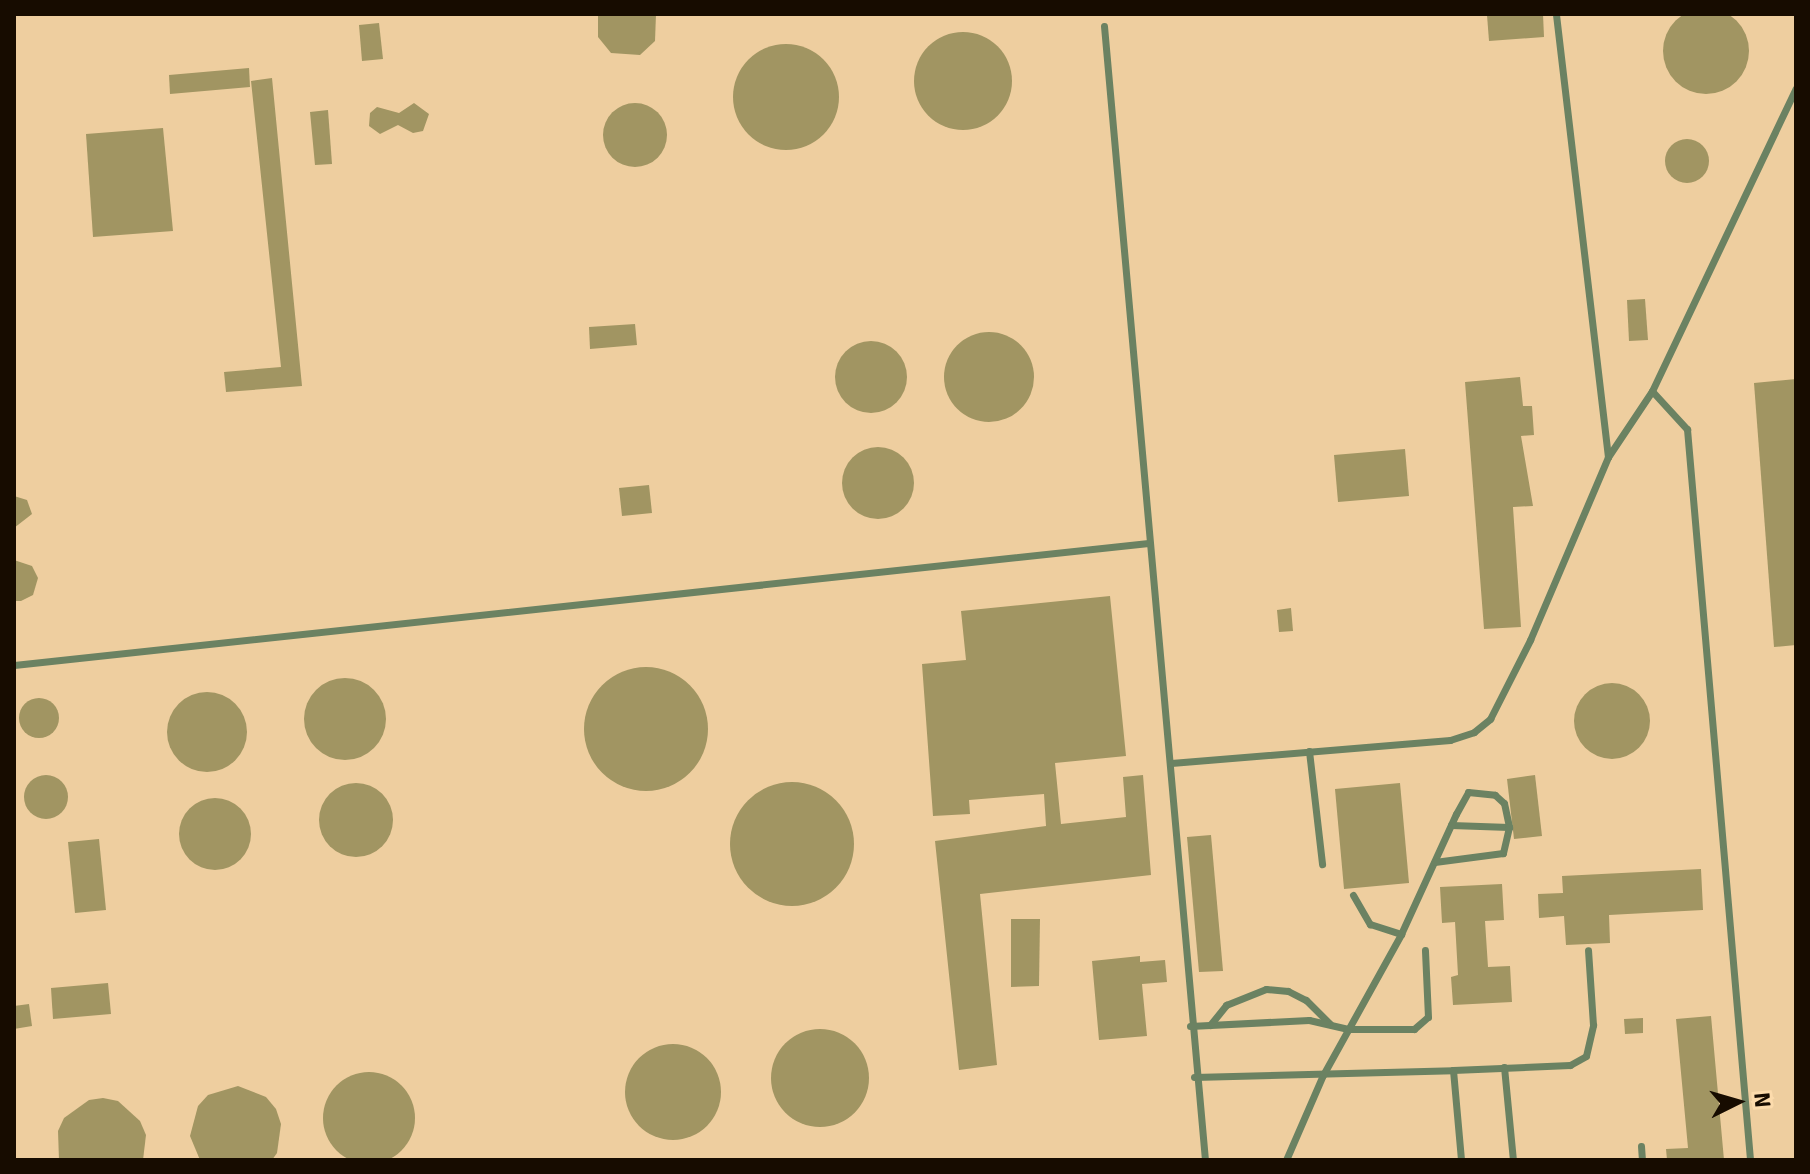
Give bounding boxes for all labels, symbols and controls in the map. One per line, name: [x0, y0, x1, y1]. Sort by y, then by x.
north arrow: [1698, 1062, 1778, 1142]
text: N: [1748, 1091, 1777, 1109]

